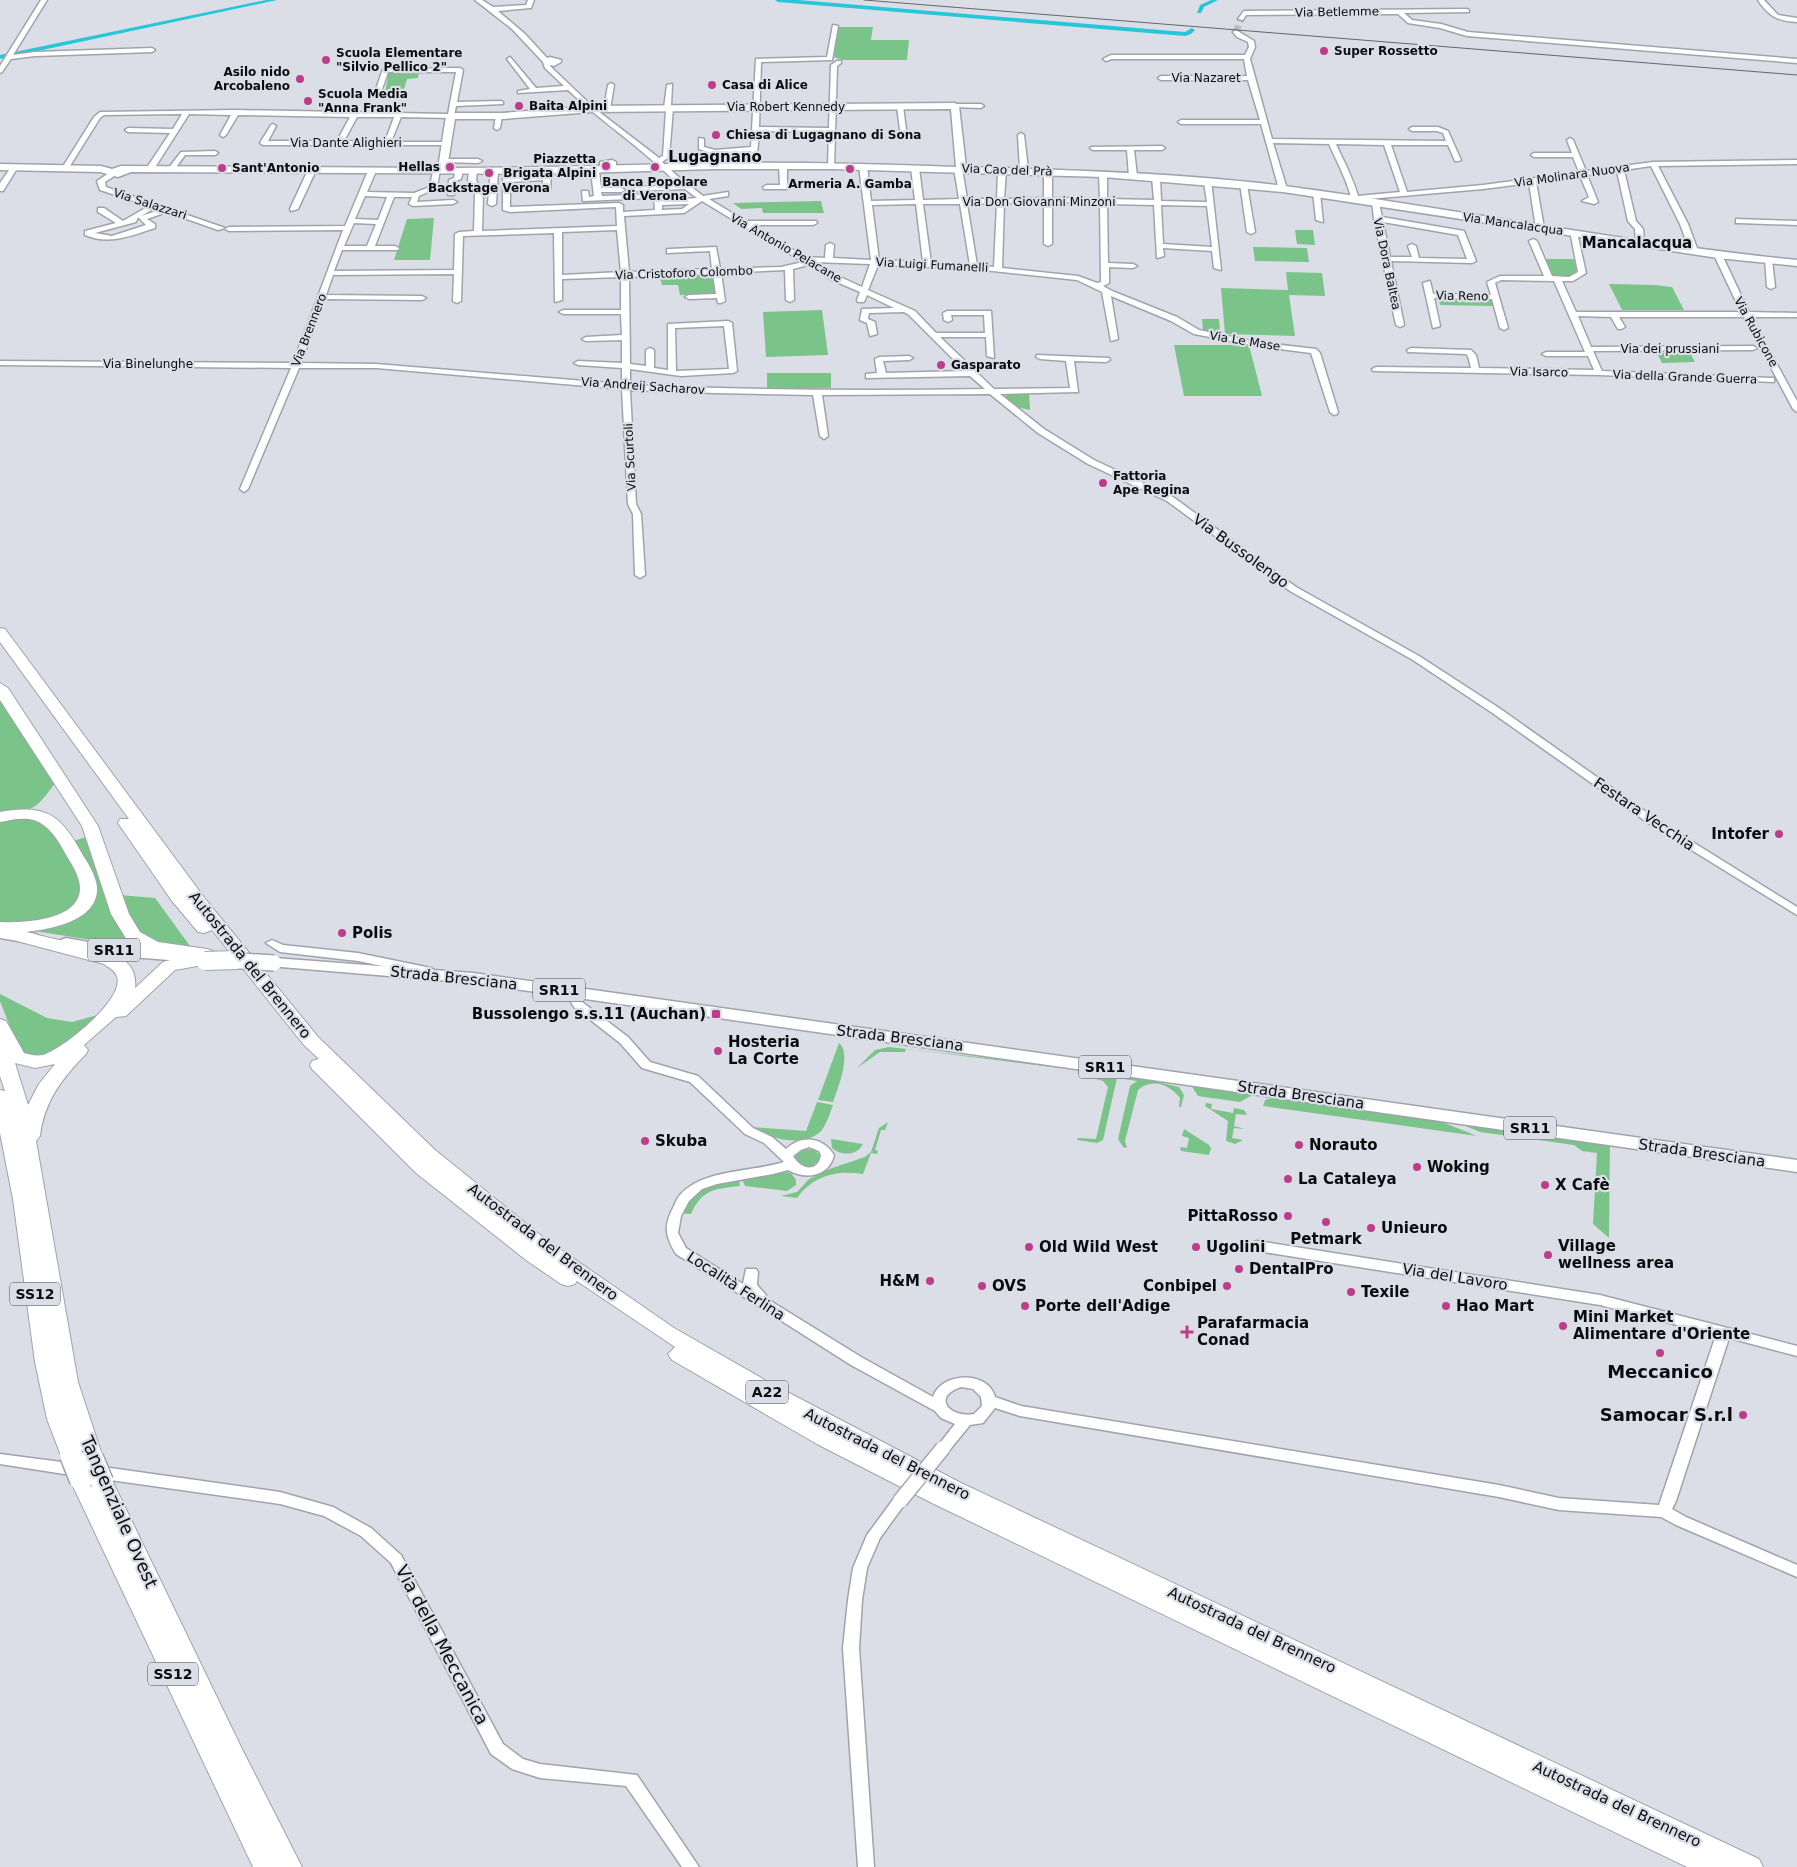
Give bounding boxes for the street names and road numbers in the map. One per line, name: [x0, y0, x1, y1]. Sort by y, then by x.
street label: Via Betlemme: [1295, 4, 1379, 20]
street label: Via Nazaret: [1171, 71, 1241, 85]
street label: Via Robert Kennedy: [727, 100, 845, 114]
street label: Via Dante Alighieri: [290, 136, 402, 150]
street label: Via Molinara Nuova: [1513, 160, 1631, 190]
street label: Via Cao del Prà: [961, 161, 1053, 179]
street label: Via Salazzari: [112, 186, 188, 222]
street label: Via Don Giovanni Minzoni: [962, 195, 1116, 209]
street label: Via Antonio Pelacane: [728, 210, 844, 286]
street label: Via Mancalacqua: [1462, 210, 1564, 238]
street label: Via Dora Baltea: [1370, 217, 1404, 311]
street label: Via Luigi Fumanelli: [875, 255, 989, 275]
street label: Via Cristoforo Colombo: [615, 264, 753, 282]
street label: Via Reno: [1436, 289, 1488, 303]
street label: Via Brennero: [289, 291, 329, 369]
street label: Via Rubicone: [1731, 295, 1781, 369]
street label: Via Le Mase: [1209, 328, 1281, 354]
street label: Via dei prussiani: [1621, 342, 1719, 356]
street label: Via Binelunghe: [103, 357, 193, 371]
street label: Via Isarco: [1510, 364, 1568, 380]
street label: Via della Grande Guerra: [1613, 367, 1757, 387]
street label: Via Andreij Sacharov: [581, 375, 705, 397]
street label: Via Scurtoli: [621, 423, 639, 491]
street label: Via Bussolengo: [1189, 510, 1293, 592]
street label: Festara Vecchia: [1590, 774, 1698, 854]
street label: Autostrada del Brennero: [185, 888, 315, 1042]
road number: SR11: [88, 938, 140, 962]
street label: Strada Bresciana: [390, 962, 518, 994]
road number: SR11: [533, 978, 585, 1002]
street label: Strada Bresciana: [836, 1021, 964, 1055]
road number: SR11: [1079, 1056, 1131, 1078]
street label: Strada Bresciana: [1237, 1077, 1365, 1113]
road number: SR11: [1504, 1116, 1556, 1140]
street label: Strada Bresciana: [1638, 1135, 1766, 1171]
street label: Autostrada del Brennero: [464, 1180, 622, 1304]
street label: Località Ferlina: [684, 1248, 788, 1324]
street label: Via del Lavoro: [1401, 1260, 1509, 1294]
road number: SS12: [10, 1282, 60, 1306]
road number: A22: [746, 1380, 788, 1404]
street label: Autostrada del Brennero: [801, 1404, 973, 1504]
street label: Tangenziale Ovest: [76, 1432, 162, 1591]
street label: Via della Meccanica: [391, 1561, 493, 1728]
street label: Autostrada del Brennero: [1165, 1583, 1339, 1677]
road number: SS12: [148, 1662, 198, 1686]
street label: Autostrada del Brennero: [1530, 1757, 1704, 1851]

